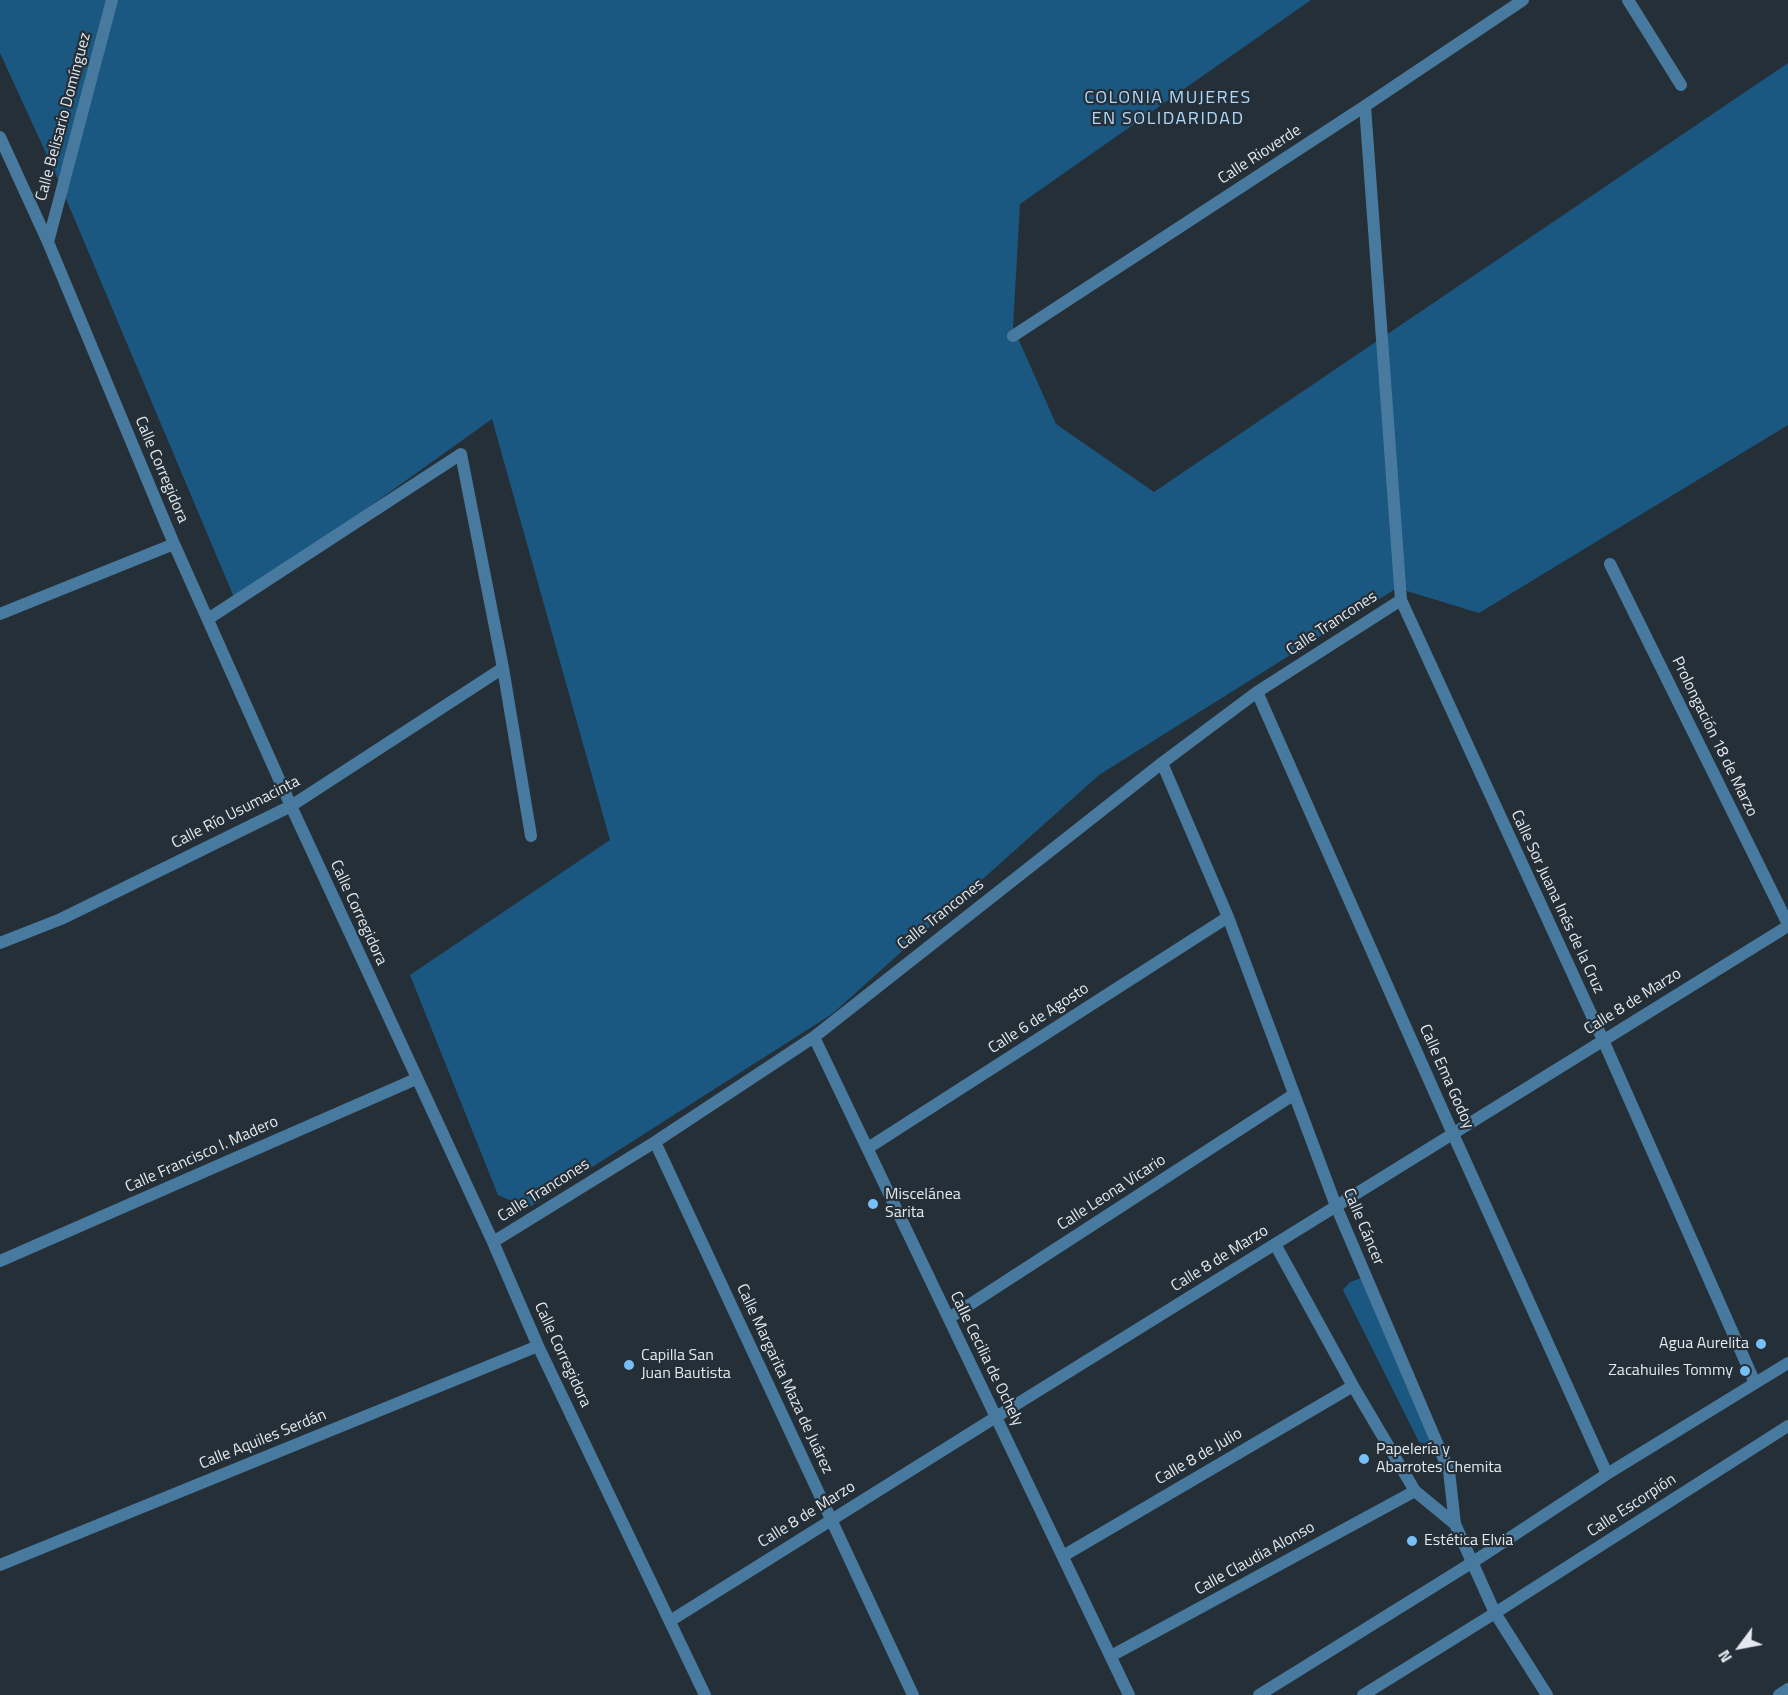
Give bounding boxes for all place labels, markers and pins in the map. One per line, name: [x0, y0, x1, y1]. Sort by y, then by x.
place label: Miscelánea Sarita: [885, 1185, 961, 1223]
marker: Miscelánea Sarita: [866, 1197, 880, 1211]
place label: Agua Aurelita: [1659, 1334, 1749, 1354]
marker: Agua Aurelita: [1754, 1337, 1768, 1351]
place label: Capilla San Juan Bautista: [641, 1346, 731, 1384]
marker: Capilla San Juan Bautista: [622, 1358, 636, 1372]
place label: Zacahuiles Tommy: [1608, 1361, 1733, 1381]
marker: Zacahuiles Tommy: [1738, 1364, 1752, 1378]
place label: Papelería y Abarrotes Chemita: [1376, 1440, 1502, 1478]
marker: Papelería y Abarrotes Chemita: [1357, 1452, 1371, 1466]
place label: Estética Elvia: [1424, 1531, 1513, 1551]
marker: Estética Elvia: [1405, 1534, 1419, 1548]

